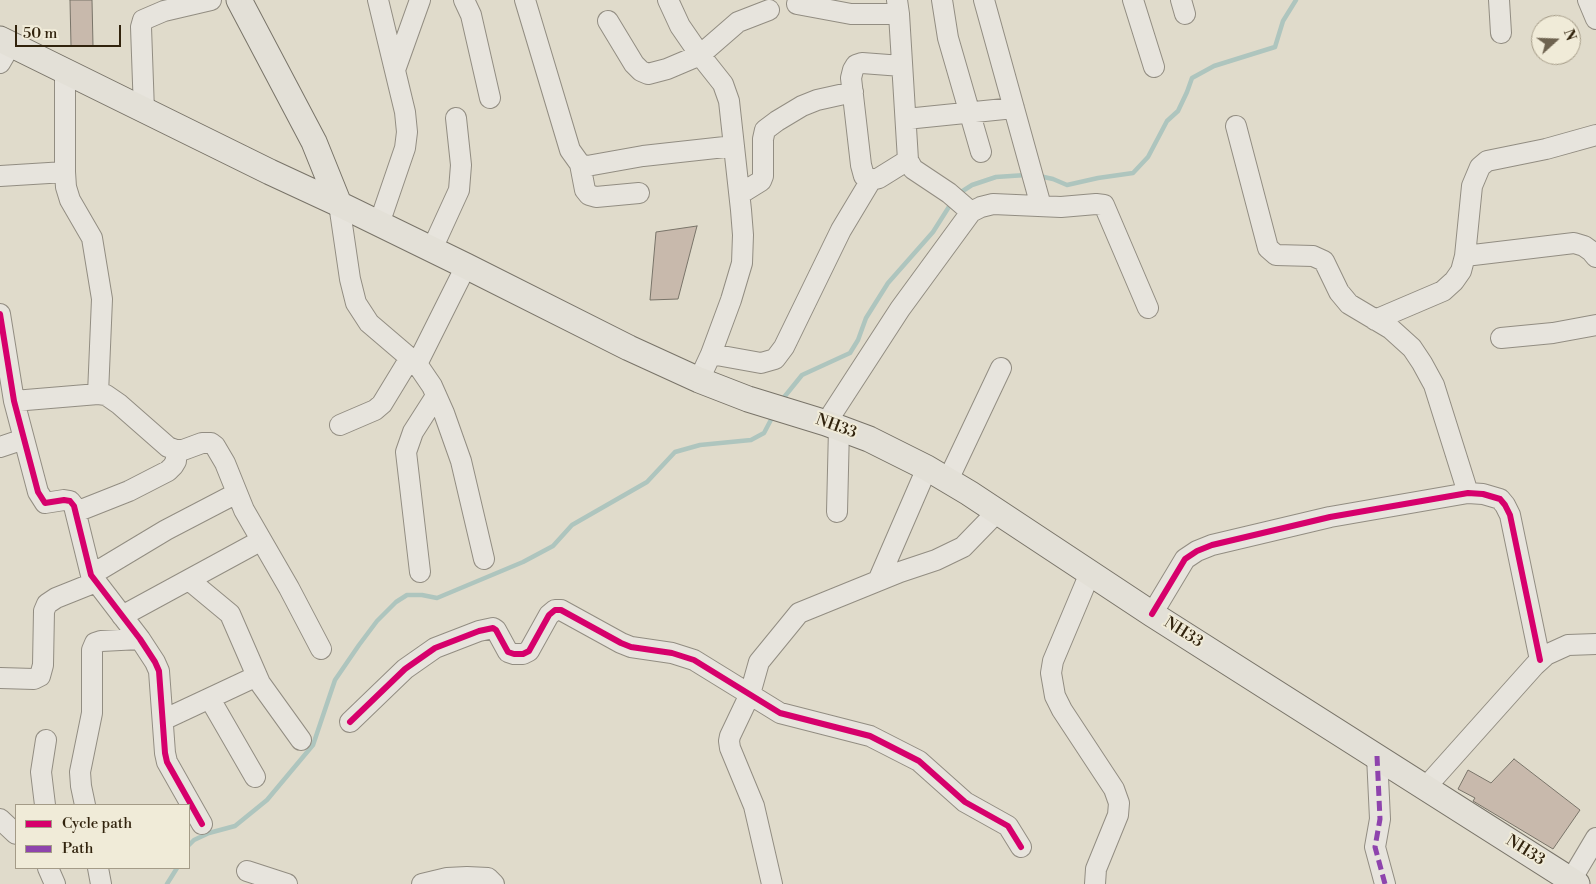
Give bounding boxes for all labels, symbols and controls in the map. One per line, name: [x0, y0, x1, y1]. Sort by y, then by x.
scale bar: [18, 15, 124, 47]
north arrow: [1531, 15, 1581, 65]
text: 50 m: [23, 24, 57, 43]
text: N: [1559, 27, 1580, 43]
street label: NH33: [813, 411, 859, 443]
street label: NH33: [1160, 614, 1206, 652]
legend: [15, 804, 190, 869]
text: Cycle path: [62, 814, 132, 833]
street label: NH33: [1502, 832, 1548, 870]
text: Path: [62, 839, 94, 858]

